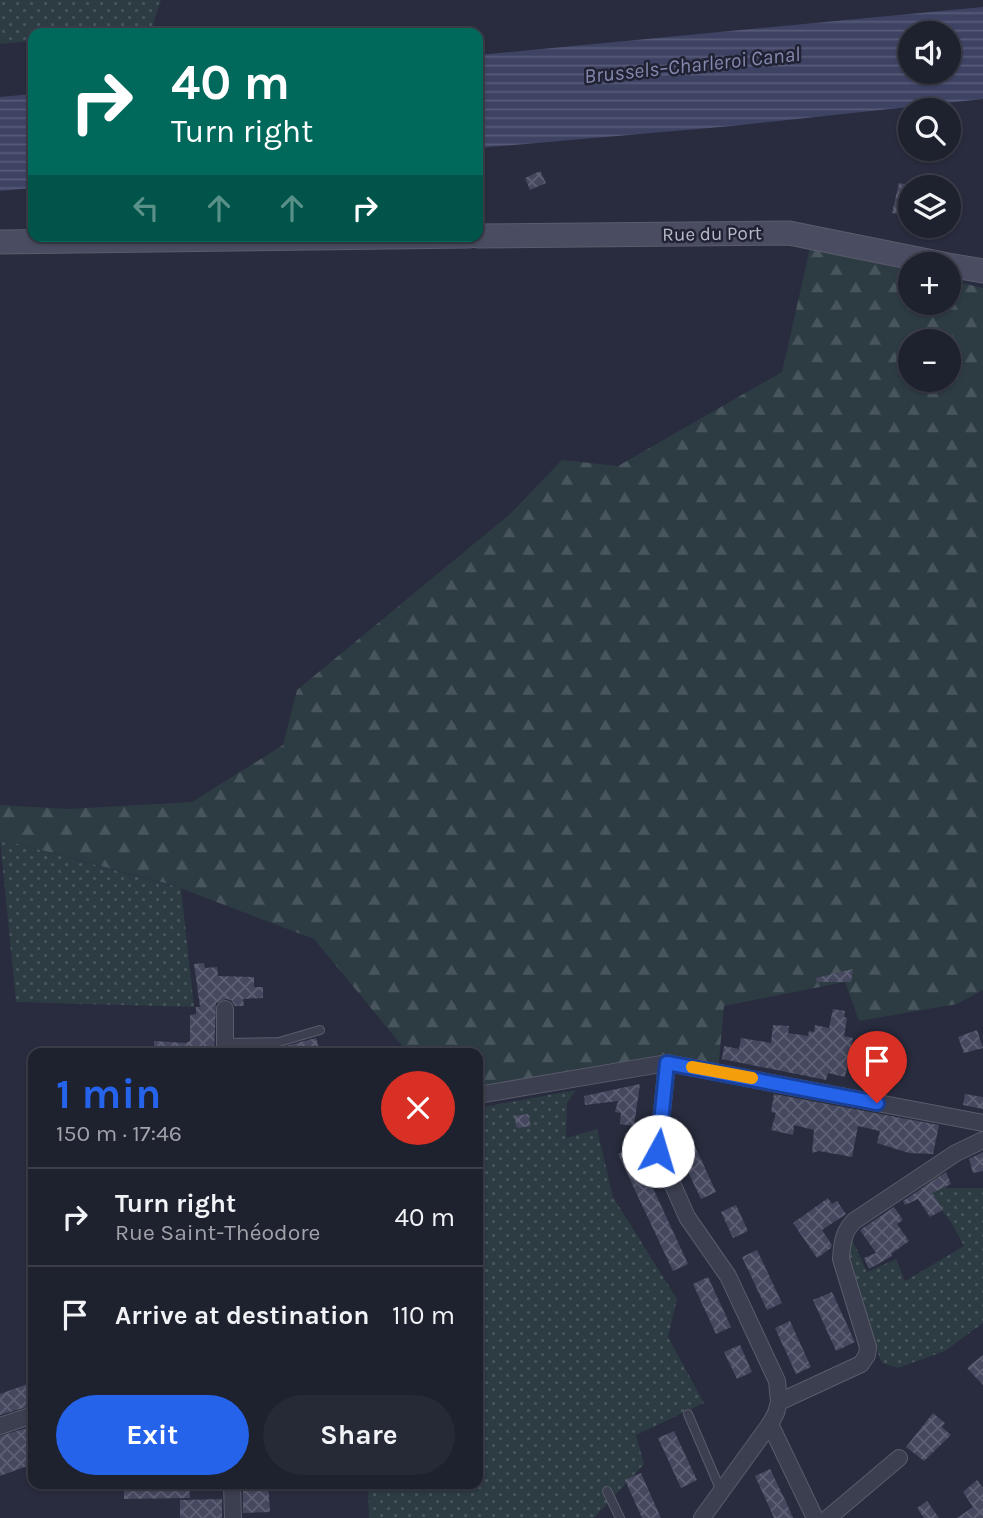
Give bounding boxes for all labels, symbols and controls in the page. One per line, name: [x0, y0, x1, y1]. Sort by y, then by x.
map controls: [898, 21, 961, 392]
button: sound: [898, 21, 961, 84]
water label: Brussels–Charleroi Canal: [583, 42, 801, 88]
text: 40 m: [171, 54, 290, 111]
icon: right: [56, 56, 147, 147]
button: search: [898, 98, 961, 161]
text: Turn right: [171, 113, 313, 150]
button: layers: [898, 175, 961, 238]
icon: left: [127, 189, 165, 227]
icon: ahead: [200, 189, 238, 227]
icon: ahead: [273, 189, 311, 227]
icon: right: [346, 189, 384, 227]
street label: Rue du Port: [662, 222, 762, 246]
button: +: [898, 252, 961, 315]
button: −: [898, 329, 961, 392]
pin: [847, 1031, 907, 1103]
icon: arrive: [858, 1042, 896, 1080]
text: 1 min: [56, 1069, 161, 1119]
button: close: [381, 1071, 455, 1145]
position arrow: [621, 1114, 695, 1188]
text: 150 m · 17:46: [56, 1120, 182, 1147]
text: Turn right: [115, 1188, 236, 1219]
icon: right: [56, 1198, 94, 1236]
text: 40 m: [395, 1202, 455, 1233]
text: Rue Saint-Théodore: [115, 1219, 320, 1246]
icon: arrive: [56, 1296, 94, 1334]
text: Arrive at destination: [115, 1300, 369, 1331]
text: 110 m: [392, 1300, 455, 1331]
button: Exit: [56, 1395, 249, 1475]
button: Share: [263, 1395, 455, 1475]

